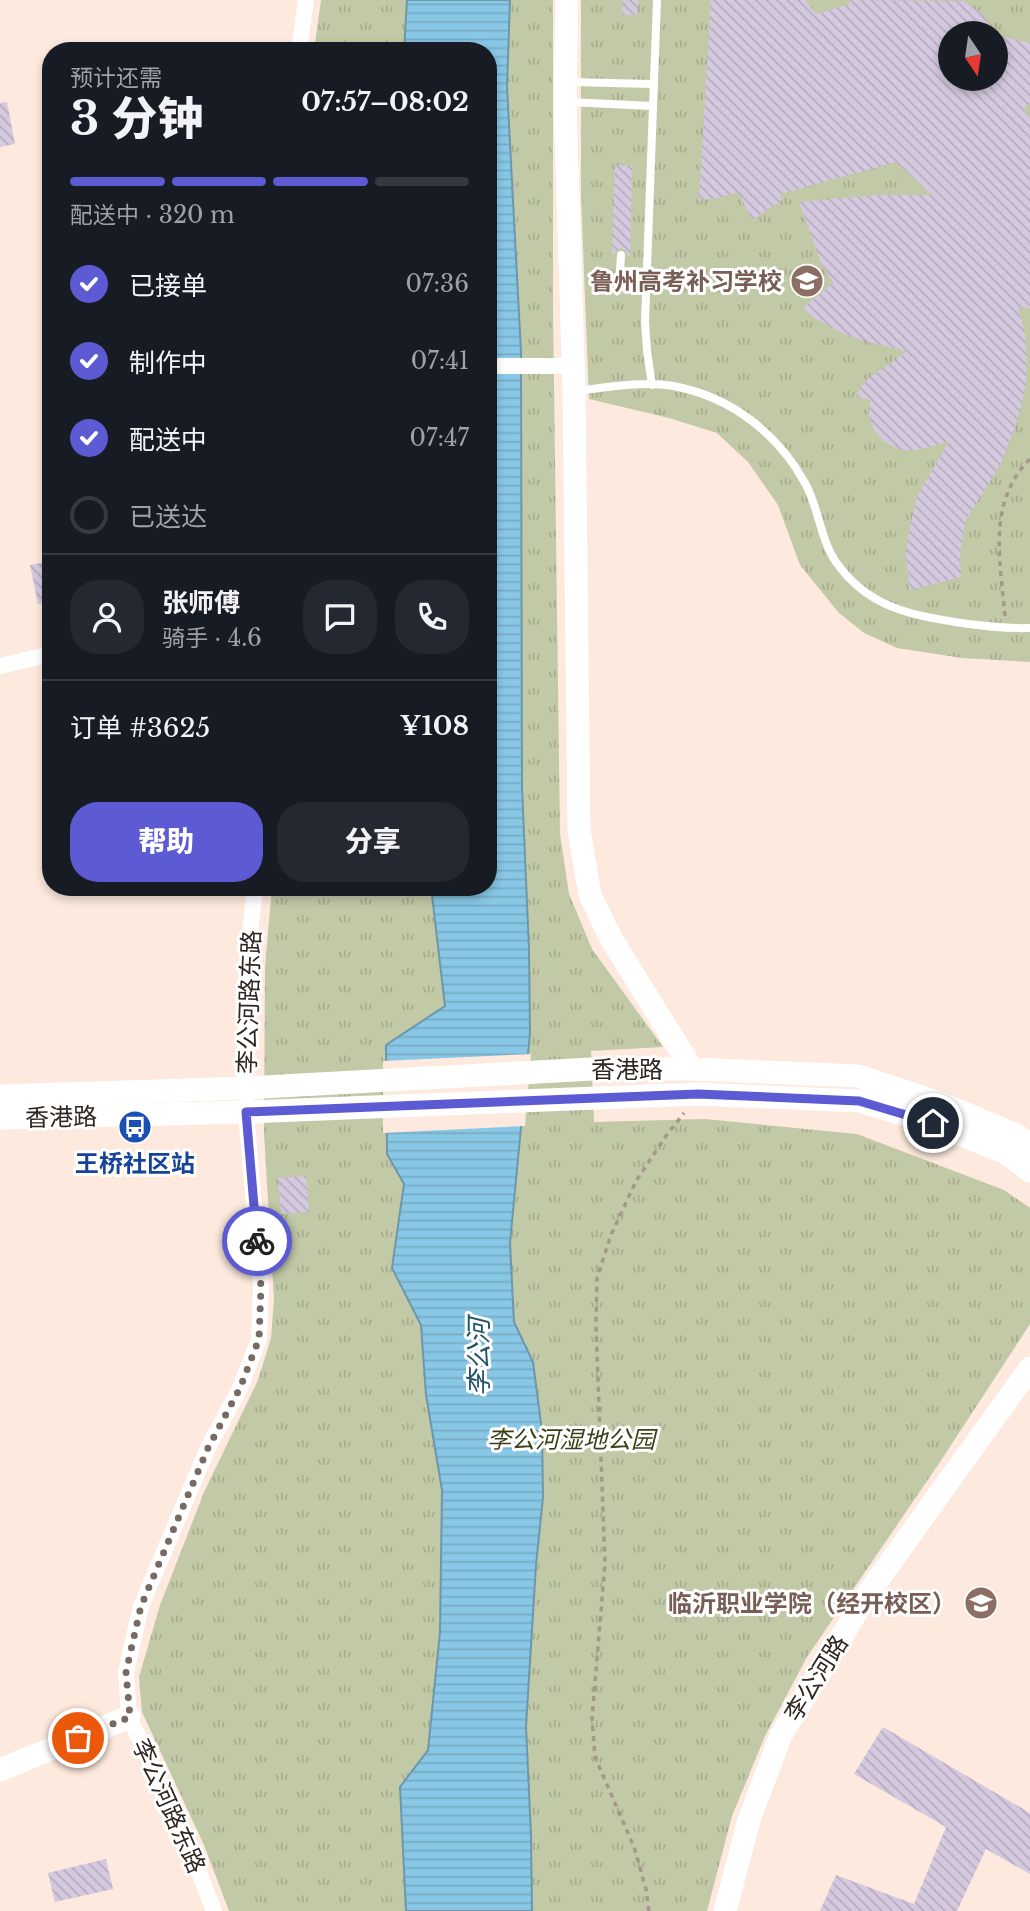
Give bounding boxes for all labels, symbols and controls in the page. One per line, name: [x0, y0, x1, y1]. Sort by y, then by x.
north arrow: [938, 21, 1008, 91]
map controls: [938, 21, 1008, 91]
text: 预计还需: [70, 64, 162, 92]
text: 07:57–08:02: [301, 86, 469, 118]
text: 3 分钟: [70, 90, 204, 147]
text: 配送中 · 320 m: [70, 201, 235, 229]
school or university icon: 鲁州高考补习学校: [788, 262, 826, 300]
icon: check: [70, 265, 108, 303]
place label: 鲁州高考补习学校: [590, 267, 782, 296]
text: 已接单: [129, 270, 207, 302]
text: 07:36: [406, 270, 469, 298]
icon: check: [70, 342, 108, 380]
text: 制作中: [129, 347, 207, 379]
text: 07:41: [411, 347, 469, 375]
icon: check: [70, 419, 108, 457]
text: 配送中: [129, 424, 207, 456]
text: 07:47: [409, 424, 469, 452]
text: 已送达: [129, 501, 207, 533]
button: person: [70, 580, 144, 654]
button: chat: [303, 580, 377, 654]
button: phone: [395, 580, 469, 654]
text: 张师傅: [162, 587, 240, 619]
text: 骑手 · 4.6: [162, 624, 262, 652]
text: ¥108: [399, 710, 469, 742]
text: 订单 #3625: [70, 712, 210, 744]
button: 帮助: [70, 802, 263, 882]
button: 分享: [277, 802, 469, 882]
street label: 李公河路东路: [232, 930, 266, 1074]
street label: 香港路: [591, 1055, 663, 1084]
pin: [903, 1093, 963, 1153]
street label: 香港路: [25, 1102, 97, 1132]
icon: home: [914, 1104, 952, 1142]
bus stop icon: 王桥社区站: [116, 1108, 154, 1146]
place label: 王桥社区站: [75, 1149, 195, 1178]
courier: [222, 1206, 292, 1276]
icon: bike: [238, 1222, 276, 1260]
water label: 李公河: [463, 1313, 495, 1396]
park label: 李公河湿地公园: [487, 1425, 658, 1454]
school or university icon: 临沂职业学院（经开校区）: [962, 1584, 1000, 1622]
place label: 临沂职业学院（经开校区）: [668, 1589, 956, 1618]
street label: 李公河路: [778, 1630, 854, 1726]
pin: [48, 1708, 108, 1768]
icon: bag: [59, 1719, 97, 1757]
street label: 李公河路东路: [126, 1734, 212, 1878]

